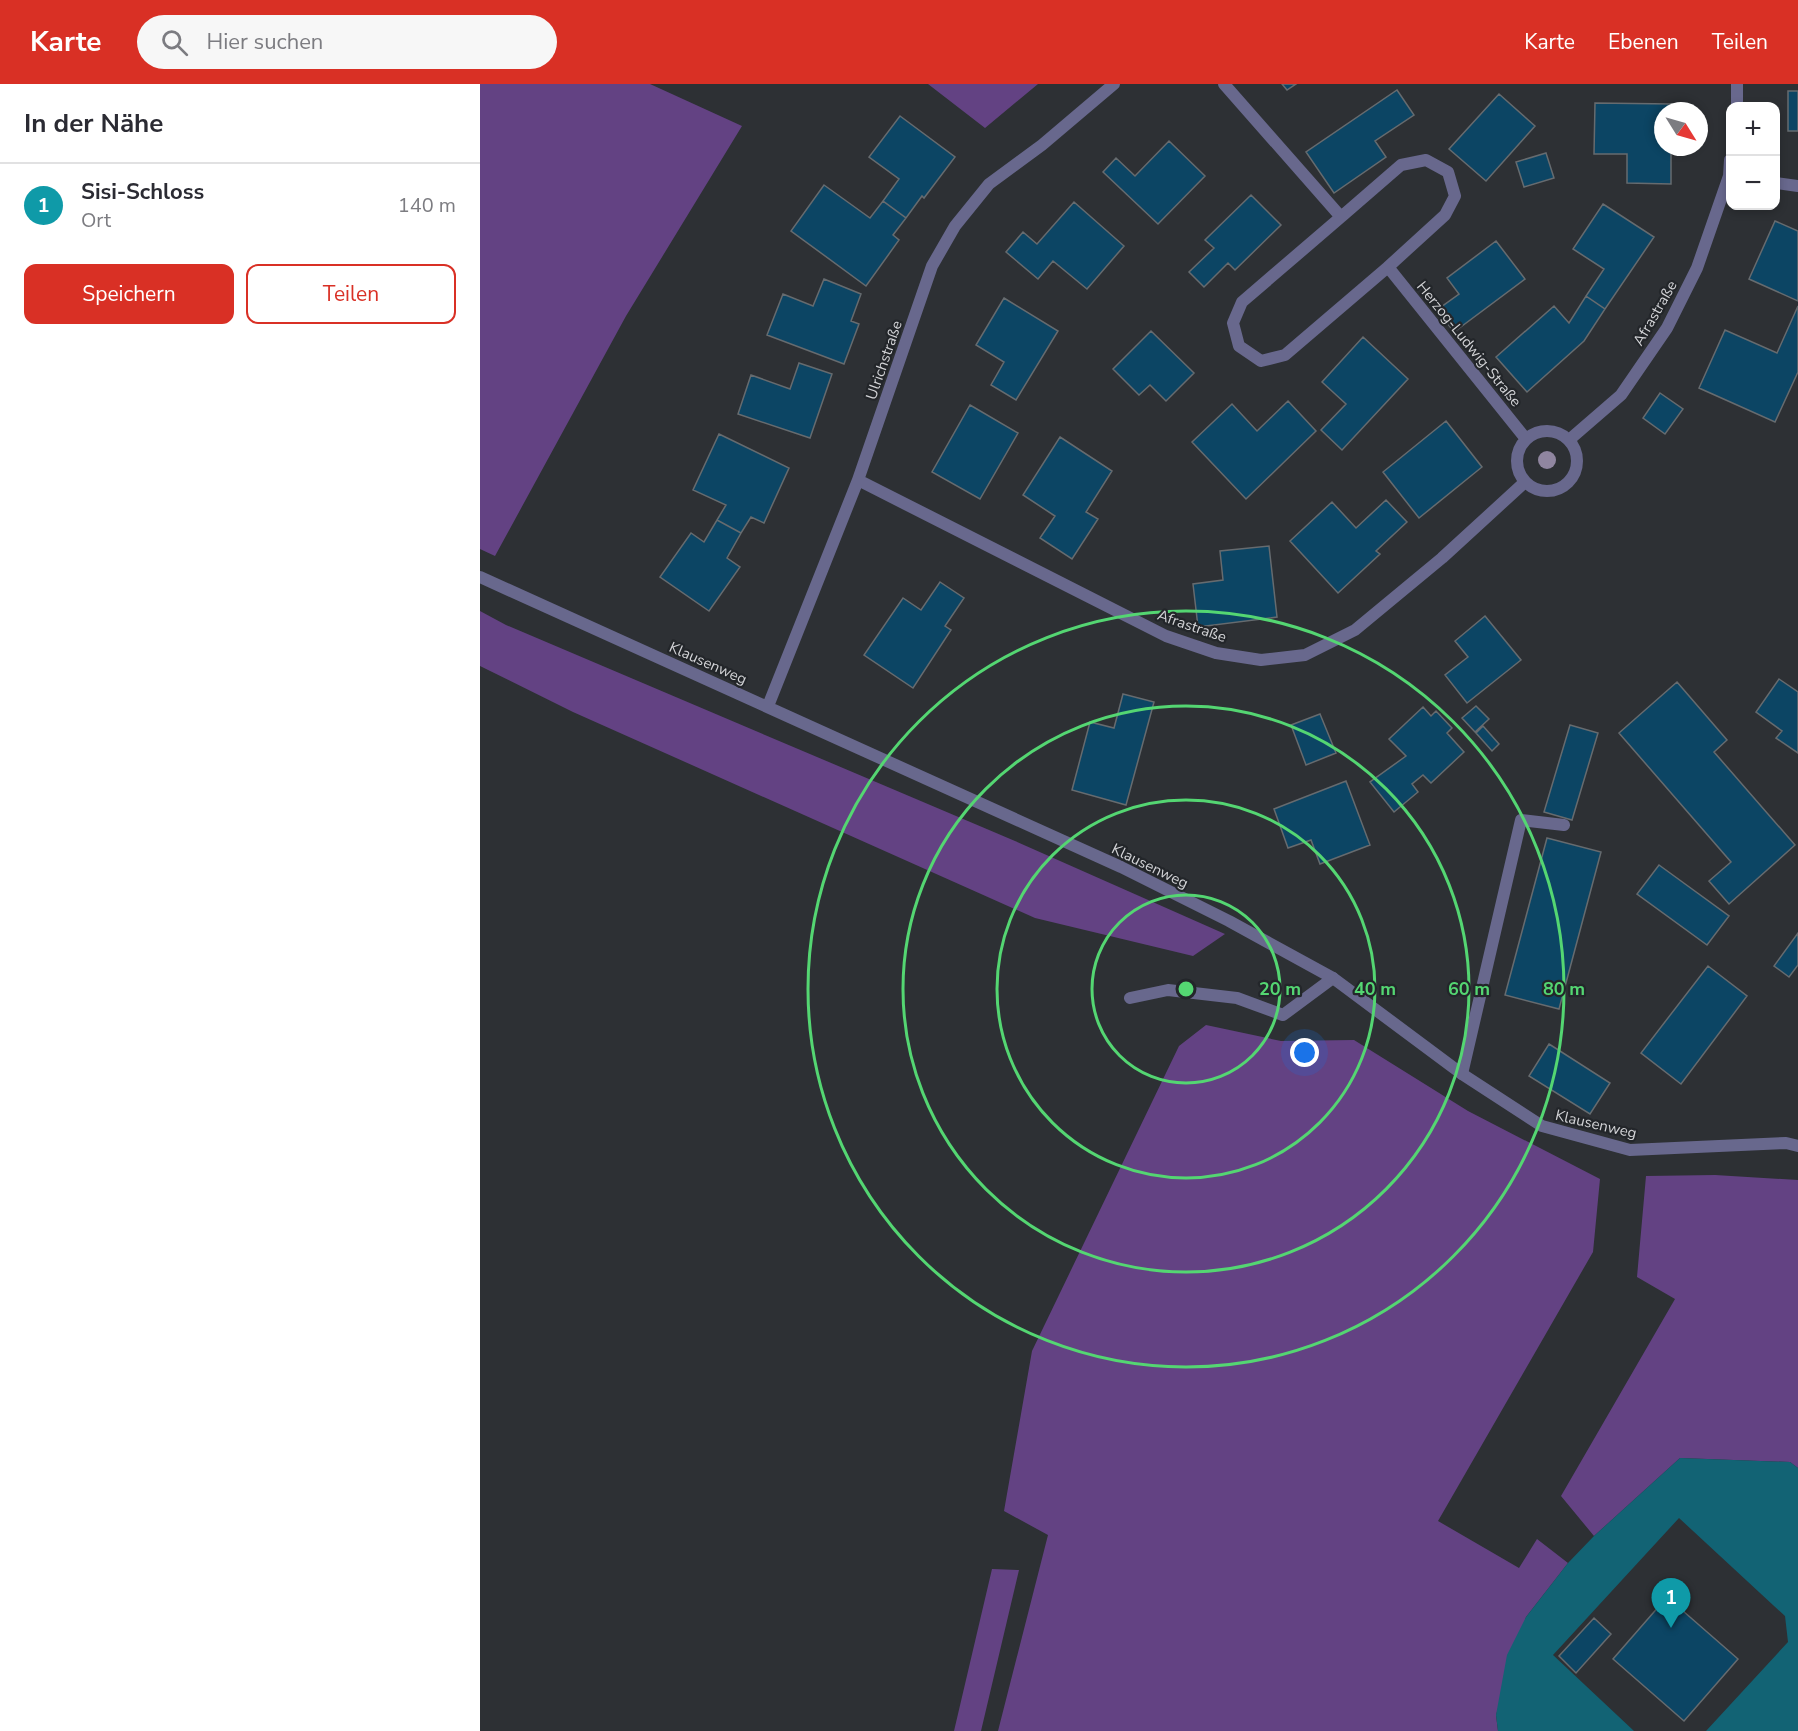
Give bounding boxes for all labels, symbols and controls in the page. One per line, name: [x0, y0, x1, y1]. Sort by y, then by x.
search box: [137, 15, 557, 69]
text: Karte: [30, 23, 101, 61]
icon: search: [158, 26, 191, 59]
text: Hier suchen: [206, 27, 323, 57]
text: Karte: [1524, 28, 1575, 56]
text: Ebenen: [1608, 28, 1679, 56]
text: Teilen: [1712, 28, 1768, 56]
north arrow: [1654, 102, 1708, 156]
map controls: [1726, 102, 1780, 210]
button: +: [1726, 102, 1780, 156]
text: In der Nähe: [24, 106, 163, 141]
button: −: [1726, 156, 1780, 210]
text: Sisi-Schloss: [81, 177, 204, 207]
text: 1: [38, 192, 50, 219]
text: 140 m: [398, 192, 456, 219]
text: Ort: [81, 207, 111, 234]
button: Speichern: [24, 264, 234, 324]
button: Teilen: [246, 264, 456, 324]
street label: Herzog-Ludwig-Straße: [1412, 277, 1526, 411]
street label: Afrastraße: [1628, 277, 1682, 349]
street label: Ulrichstraße: [861, 318, 907, 402]
street label: Afrastraße: [1155, 605, 1229, 647]
street label: Klausenweg: [666, 637, 750, 689]
street label: Klausenweg: [1108, 839, 1192, 893]
text: 20 m: [1259, 977, 1301, 1001]
text: 40 m: [1354, 977, 1396, 1001]
text: 60 m: [1448, 977, 1490, 1001]
text: 80 m: [1543, 977, 1585, 1001]
centre of rings: [1176, 979, 1196, 999]
your location: [1290, 1038, 1319, 1067]
street label: Klausenweg: [1553, 1105, 1639, 1143]
pin: 1: [1652, 1578, 1690, 1628]

